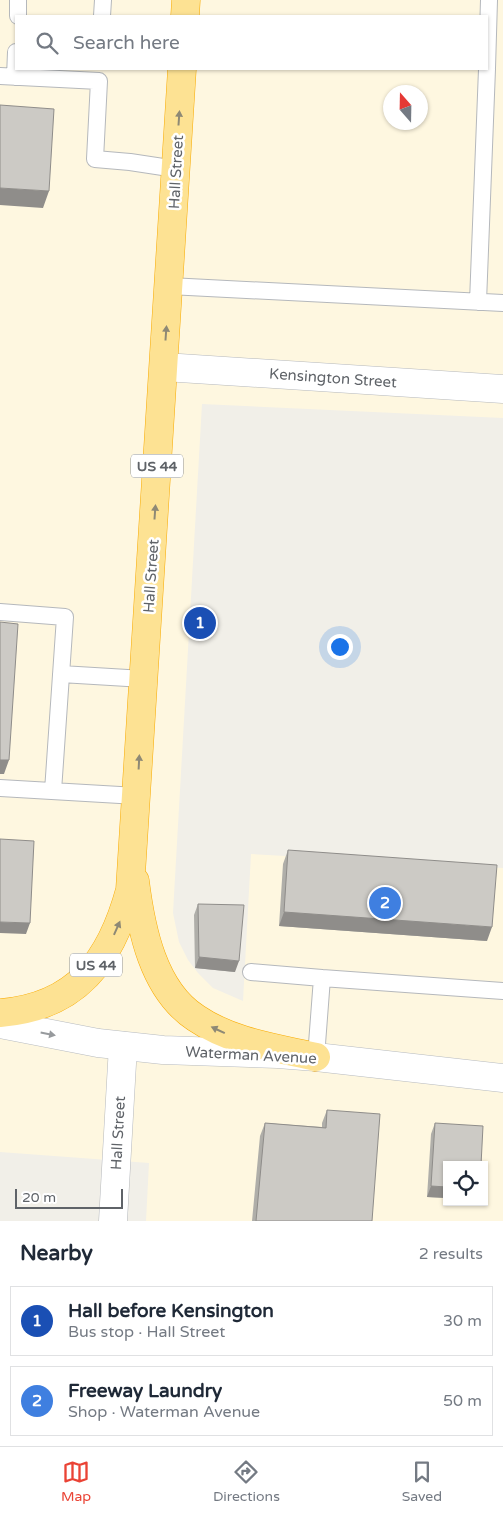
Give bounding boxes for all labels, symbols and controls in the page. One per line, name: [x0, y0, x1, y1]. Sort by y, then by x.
search box: [15, 15, 488, 70]
icon: search: [33, 29, 61, 57]
text: Search here: [73, 32, 180, 54]
north arrow: [383, 85, 428, 130]
one-way arrow: [175, 110, 183, 126]
street label: Hall Street: [165, 134, 187, 209]
one-way arrow: [162, 324, 170, 340]
street label: Kensington Street: [269, 365, 398, 391]
road number: US 44: [131, 454, 183, 478]
one-way arrow: [151, 504, 159, 520]
street label: Hall Street: [139, 538, 163, 614]
pin: 1: [184, 604, 216, 642]
your location: [327, 634, 353, 660]
one-way arrow: [136, 753, 144, 769]
pin: 2: [369, 884, 401, 922]
one-way arrow: [114, 921, 122, 935]
road number: US 44: [70, 954, 122, 976]
one-way arrow: [211, 1026, 226, 1034]
one-way arrow: [40, 1030, 56, 1038]
street label: Waterman Avenue: [185, 1043, 317, 1067]
street label: Hall Street: [107, 1095, 129, 1170]
map controls: [443, 1161, 488, 1206]
button: locate: [443, 1161, 488, 1206]
scale bar: [15, 1186, 122, 1209]
text: 20 m: [22, 1189, 56, 1206]
text: Nearby: [20, 1241, 93, 1266]
text: 2 results: [419, 1244, 483, 1264]
text: Hall before Kensington: [68, 1300, 274, 1322]
text: 1: [32, 1311, 42, 1331]
text: 30 m: [443, 1311, 482, 1331]
text: Bus stop · Hall Street: [68, 1322, 225, 1342]
text: Freeway Laundry: [68, 1380, 222, 1402]
text: 2: [32, 1391, 42, 1411]
text: 50 m: [443, 1391, 482, 1411]
text: Shop · Waterman Avenue: [68, 1402, 260, 1422]
tab: Map: [61, 1458, 91, 1505]
tab: Directions: [213, 1458, 280, 1505]
tab: Saved: [402, 1458, 442, 1505]

